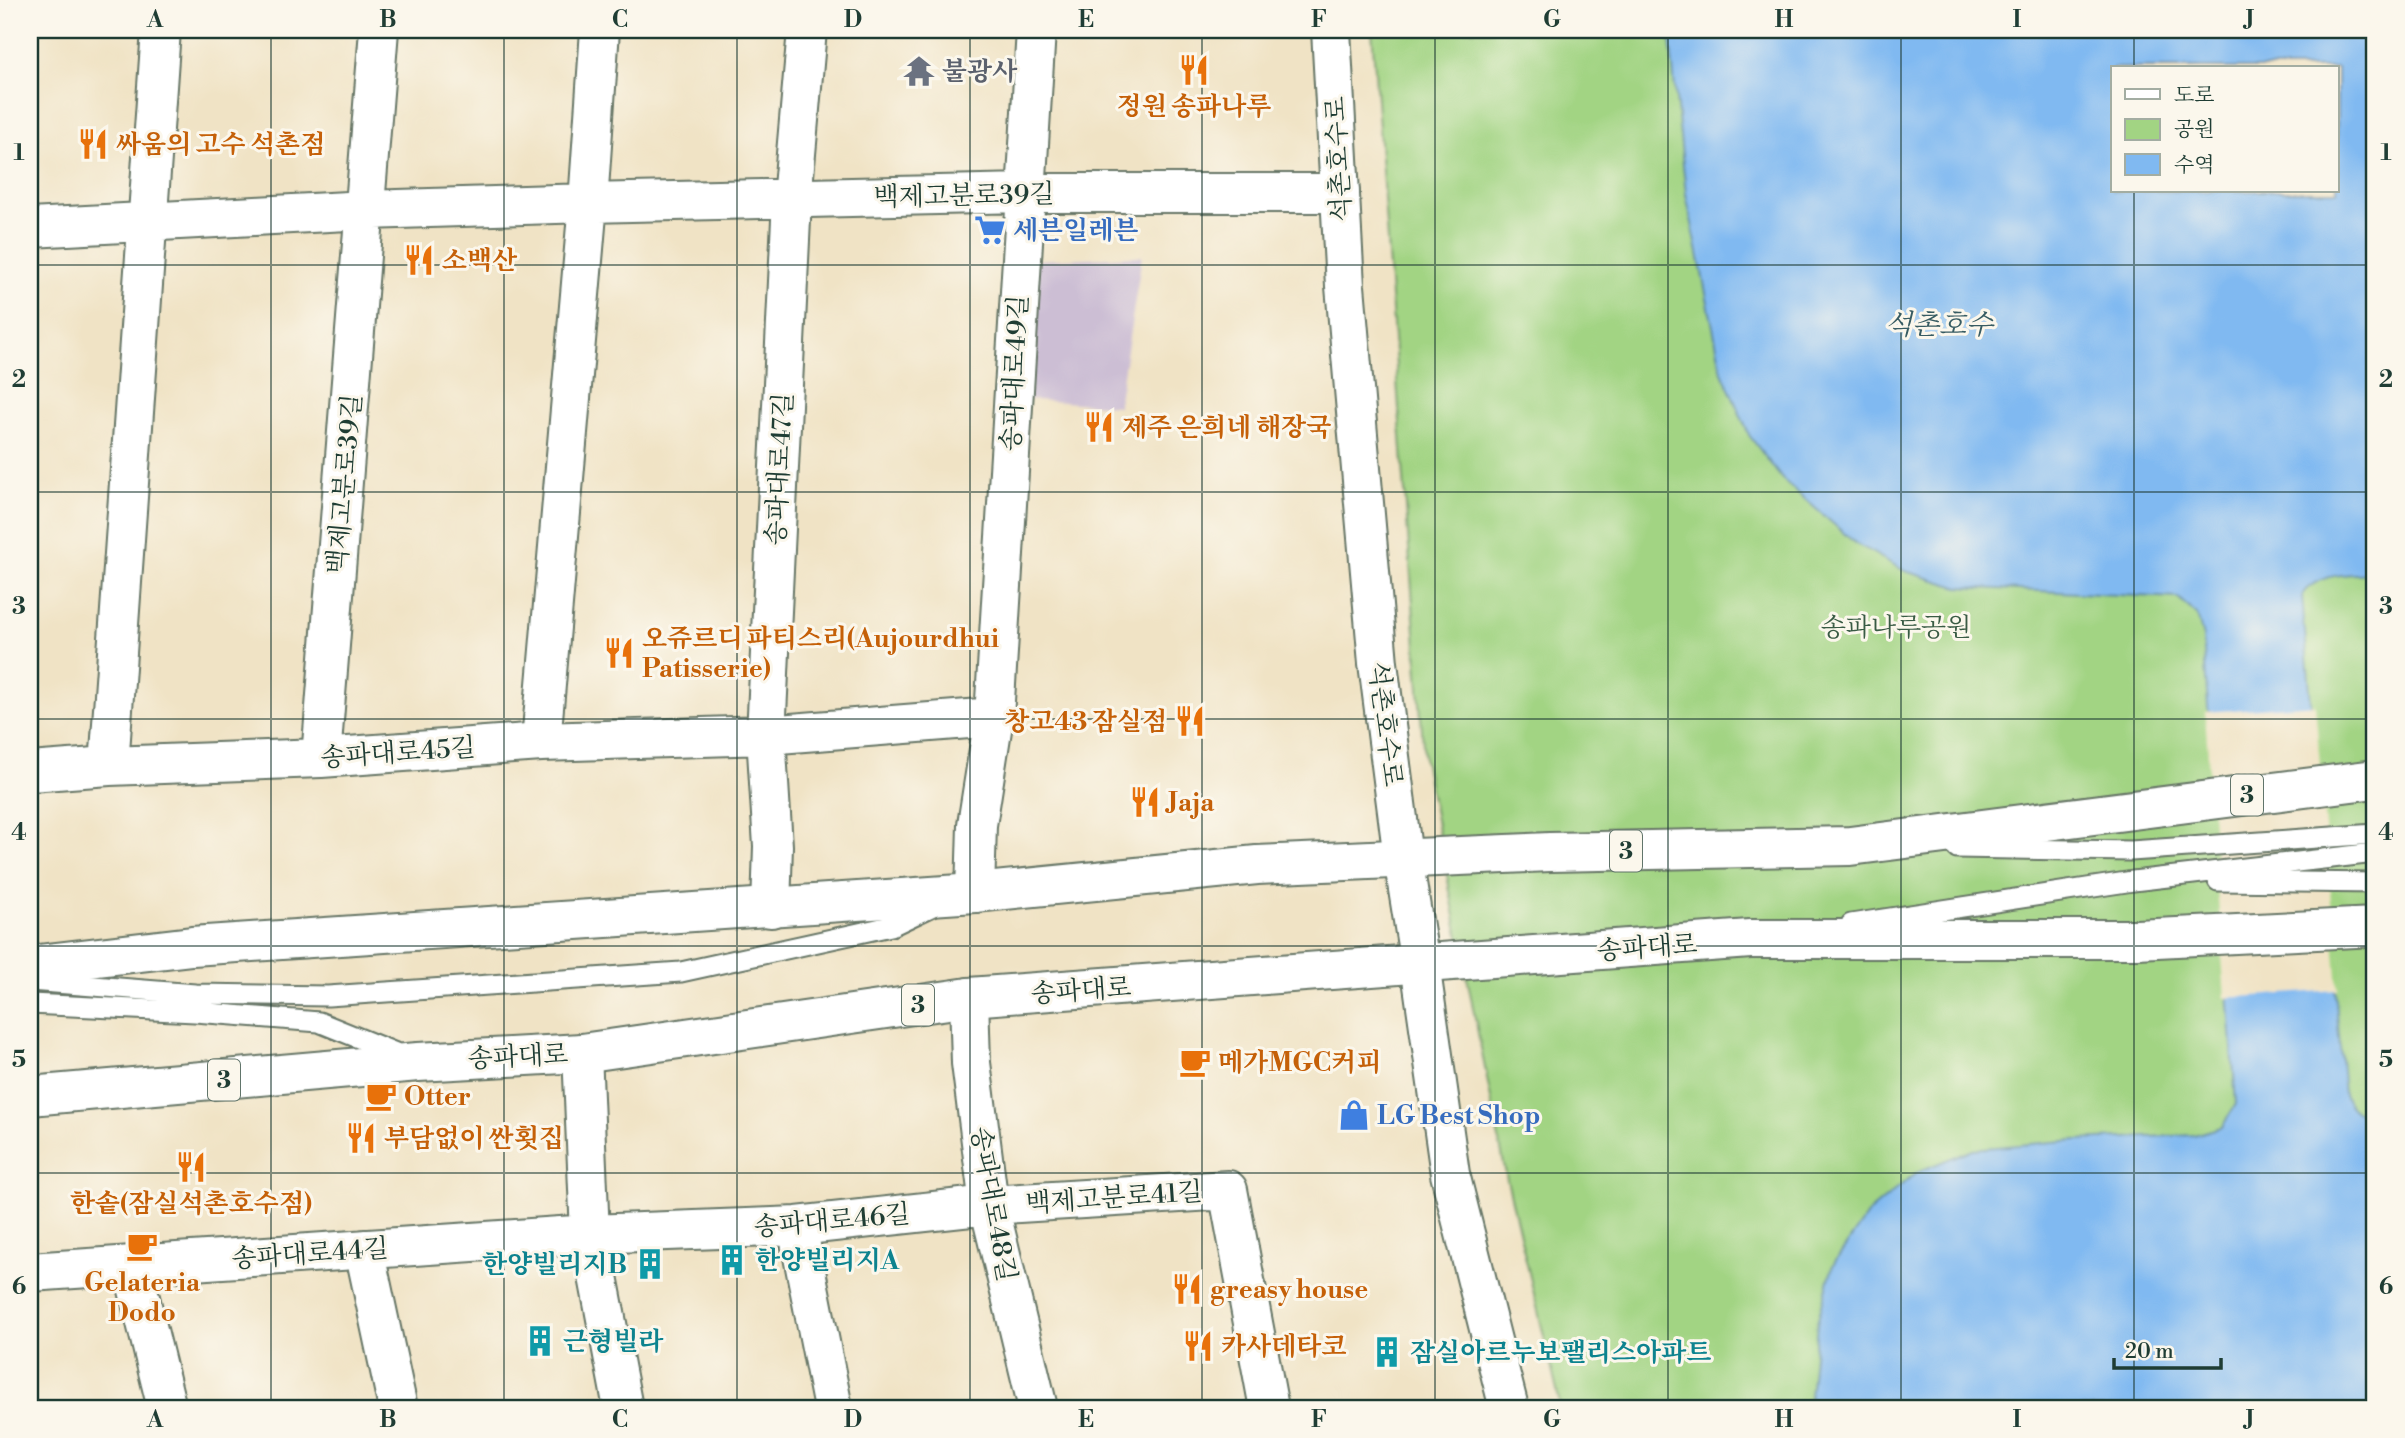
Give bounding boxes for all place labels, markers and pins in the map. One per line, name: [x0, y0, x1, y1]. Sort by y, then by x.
restaurant icon: 정원 송파나루: [1177, 53, 1211, 87]
temple icon: 불광사: [902, 54, 936, 88]
place label: 불광사: [942, 56, 1018, 88]
place label: 정원 송파나루: [1117, 91, 1271, 123]
restaurant icon: 싸움의 고수 석촌점: [76, 127, 110, 161]
place label: 싸움의 고수 석촌점: [116, 129, 325, 161]
supermarket icon: 세븐일레븐: [973, 213, 1007, 247]
place label: 세븐일레븐: [1013, 215, 1139, 247]
restaurant icon: 소백산: [402, 243, 436, 277]
place label: 소백산: [442, 245, 517, 277]
restaurant icon: 제주 은희네 해장국: [1082, 410, 1116, 444]
place label: 제주 은희네 해장국: [1122, 412, 1331, 444]
place label: 오쥬르디 파티스리(Aujourdhui Patisserie): [642, 623, 999, 685]
restaurant icon: 오쥬르디 파티스리(Aujourdhui Patisserie): [602, 636, 636, 670]
restaurant icon: 창고43 잠실점: [1173, 704, 1207, 738]
place label: 창고43 잠실점: [1004, 706, 1167, 738]
restaurant icon: Jaja: [1128, 785, 1162, 819]
place label: Jaja: [1165, 787, 1215, 819]
cafe icon: 메가MGC커피: [1178, 1045, 1212, 1079]
place label: 메가MGC커피: [1218, 1047, 1382, 1079]
cafe icon: Otter: [364, 1079, 398, 1113]
place label: Otter: [404, 1081, 471, 1113]
shop icon: LG Best Shop: [1337, 1098, 1371, 1132]
place label: LG Best Shop: [1377, 1100, 1540, 1132]
restaurant icon: 부담없이 싼횟집: [344, 1121, 378, 1155]
place label: 부담없이 싼횟집: [384, 1123, 564, 1155]
restaurant icon: 한솥(잠실석촌호수점): [174, 1150, 208, 1184]
place label: 한솥(잠실석촌호수점): [70, 1188, 312, 1220]
cafe icon: Gelateria Dodo: [125, 1229, 159, 1263]
building icon: 한양빌리지A: [715, 1243, 749, 1277]
place label: 한양빌리지A: [755, 1245, 900, 1277]
building icon: 한양빌리지B: [633, 1247, 667, 1281]
place label: 한양빌리지B: [482, 1249, 627, 1281]
place label: Gelateria Dodo: [84, 1267, 201, 1329]
restaurant icon: greasy house: [1170, 1272, 1204, 1306]
place label: greasy house: [1210, 1274, 1368, 1306]
building icon: 근형빌라: [523, 1324, 557, 1358]
place label: 근형빌라: [563, 1326, 664, 1358]
restaurant icon: 카사데타코: [1181, 1329, 1215, 1363]
place label: 카사데타코: [1221, 1331, 1347, 1363]
building icon: 잠실아르누보팰리스아파트: [1370, 1335, 1404, 1369]
place label: 잠실아르누보팰리스아파트: [1410, 1337, 1711, 1369]

